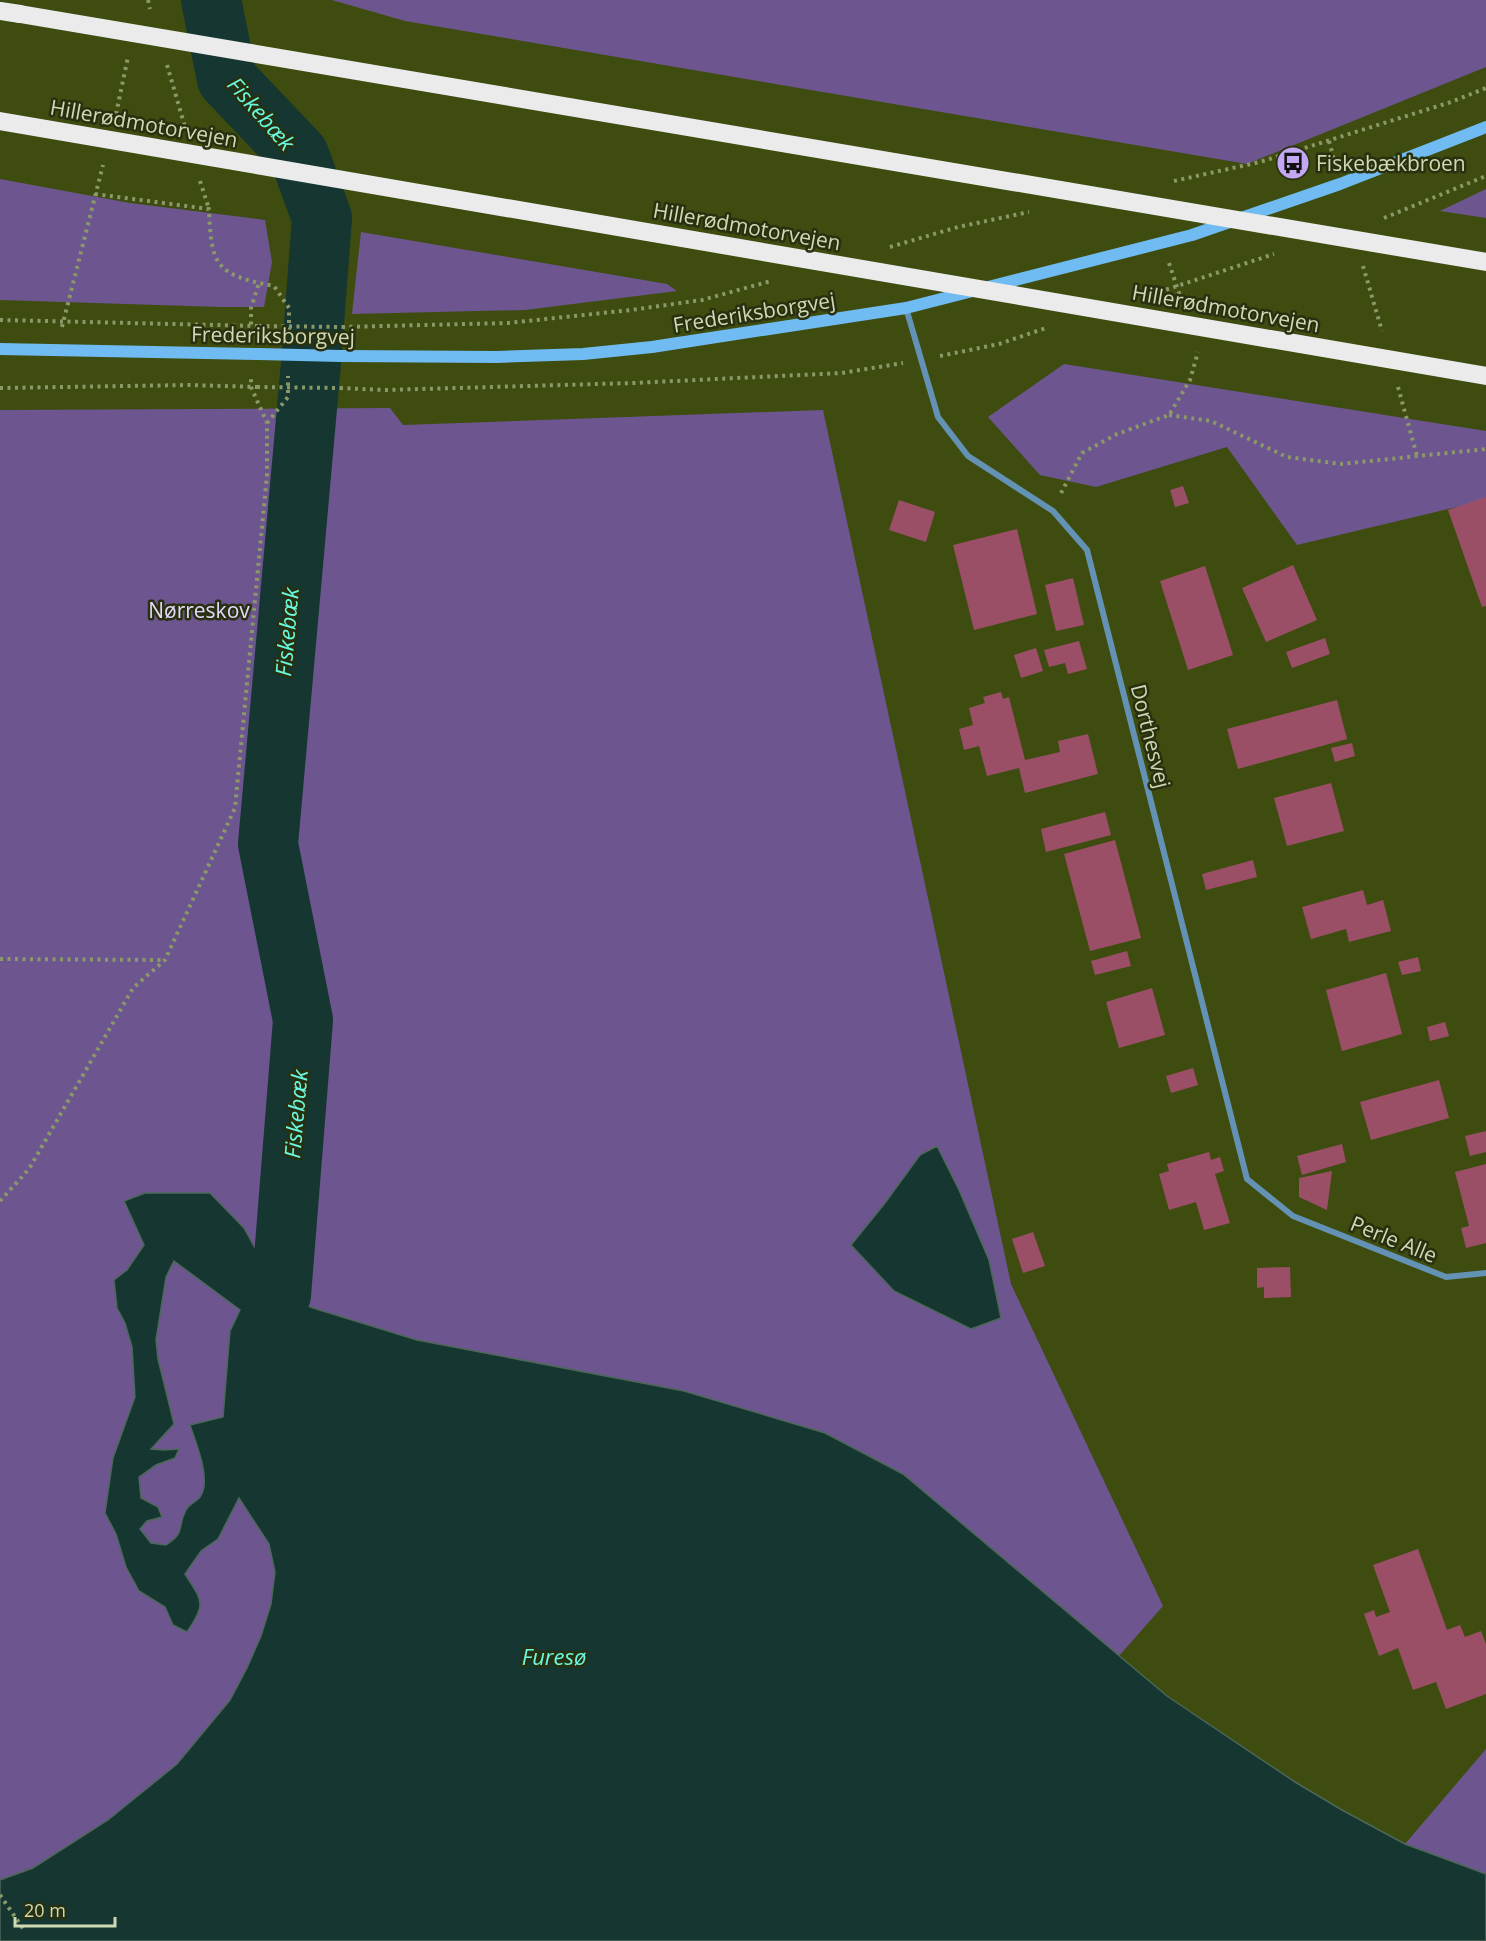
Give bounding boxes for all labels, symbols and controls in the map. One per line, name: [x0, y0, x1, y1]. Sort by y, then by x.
water label: Fiskebæk: [222, 70, 303, 157]
street label: Hillerødmotorvejen: [48, 93, 240, 153]
bus stop icon: Fiskebækbroen: [1275, 145, 1311, 181]
place label: Fiskebækbroen: [1316, 149, 1466, 177]
street label: Hillerødmotorvejen: [651, 196, 843, 256]
street label: Hillerødmotorvejen: [1130, 278, 1322, 338]
street label: Frederiksborgvej: [671, 285, 837, 339]
street label: Frederiksborgvej: [191, 320, 355, 350]
water label: Fiskebæk: [267, 585, 305, 678]
park label: Nørreskov: [148, 596, 250, 624]
street label: Dorthesvej: [1125, 681, 1177, 791]
water label: Fiskebæk: [276, 1067, 314, 1160]
street label: Perle Alle: [1346, 1209, 1442, 1269]
water label: Furesø: [522, 1641, 586, 1671]
scale bar: [15, 1890, 116, 1928]
text: 20 m: [24, 1898, 66, 1922]

